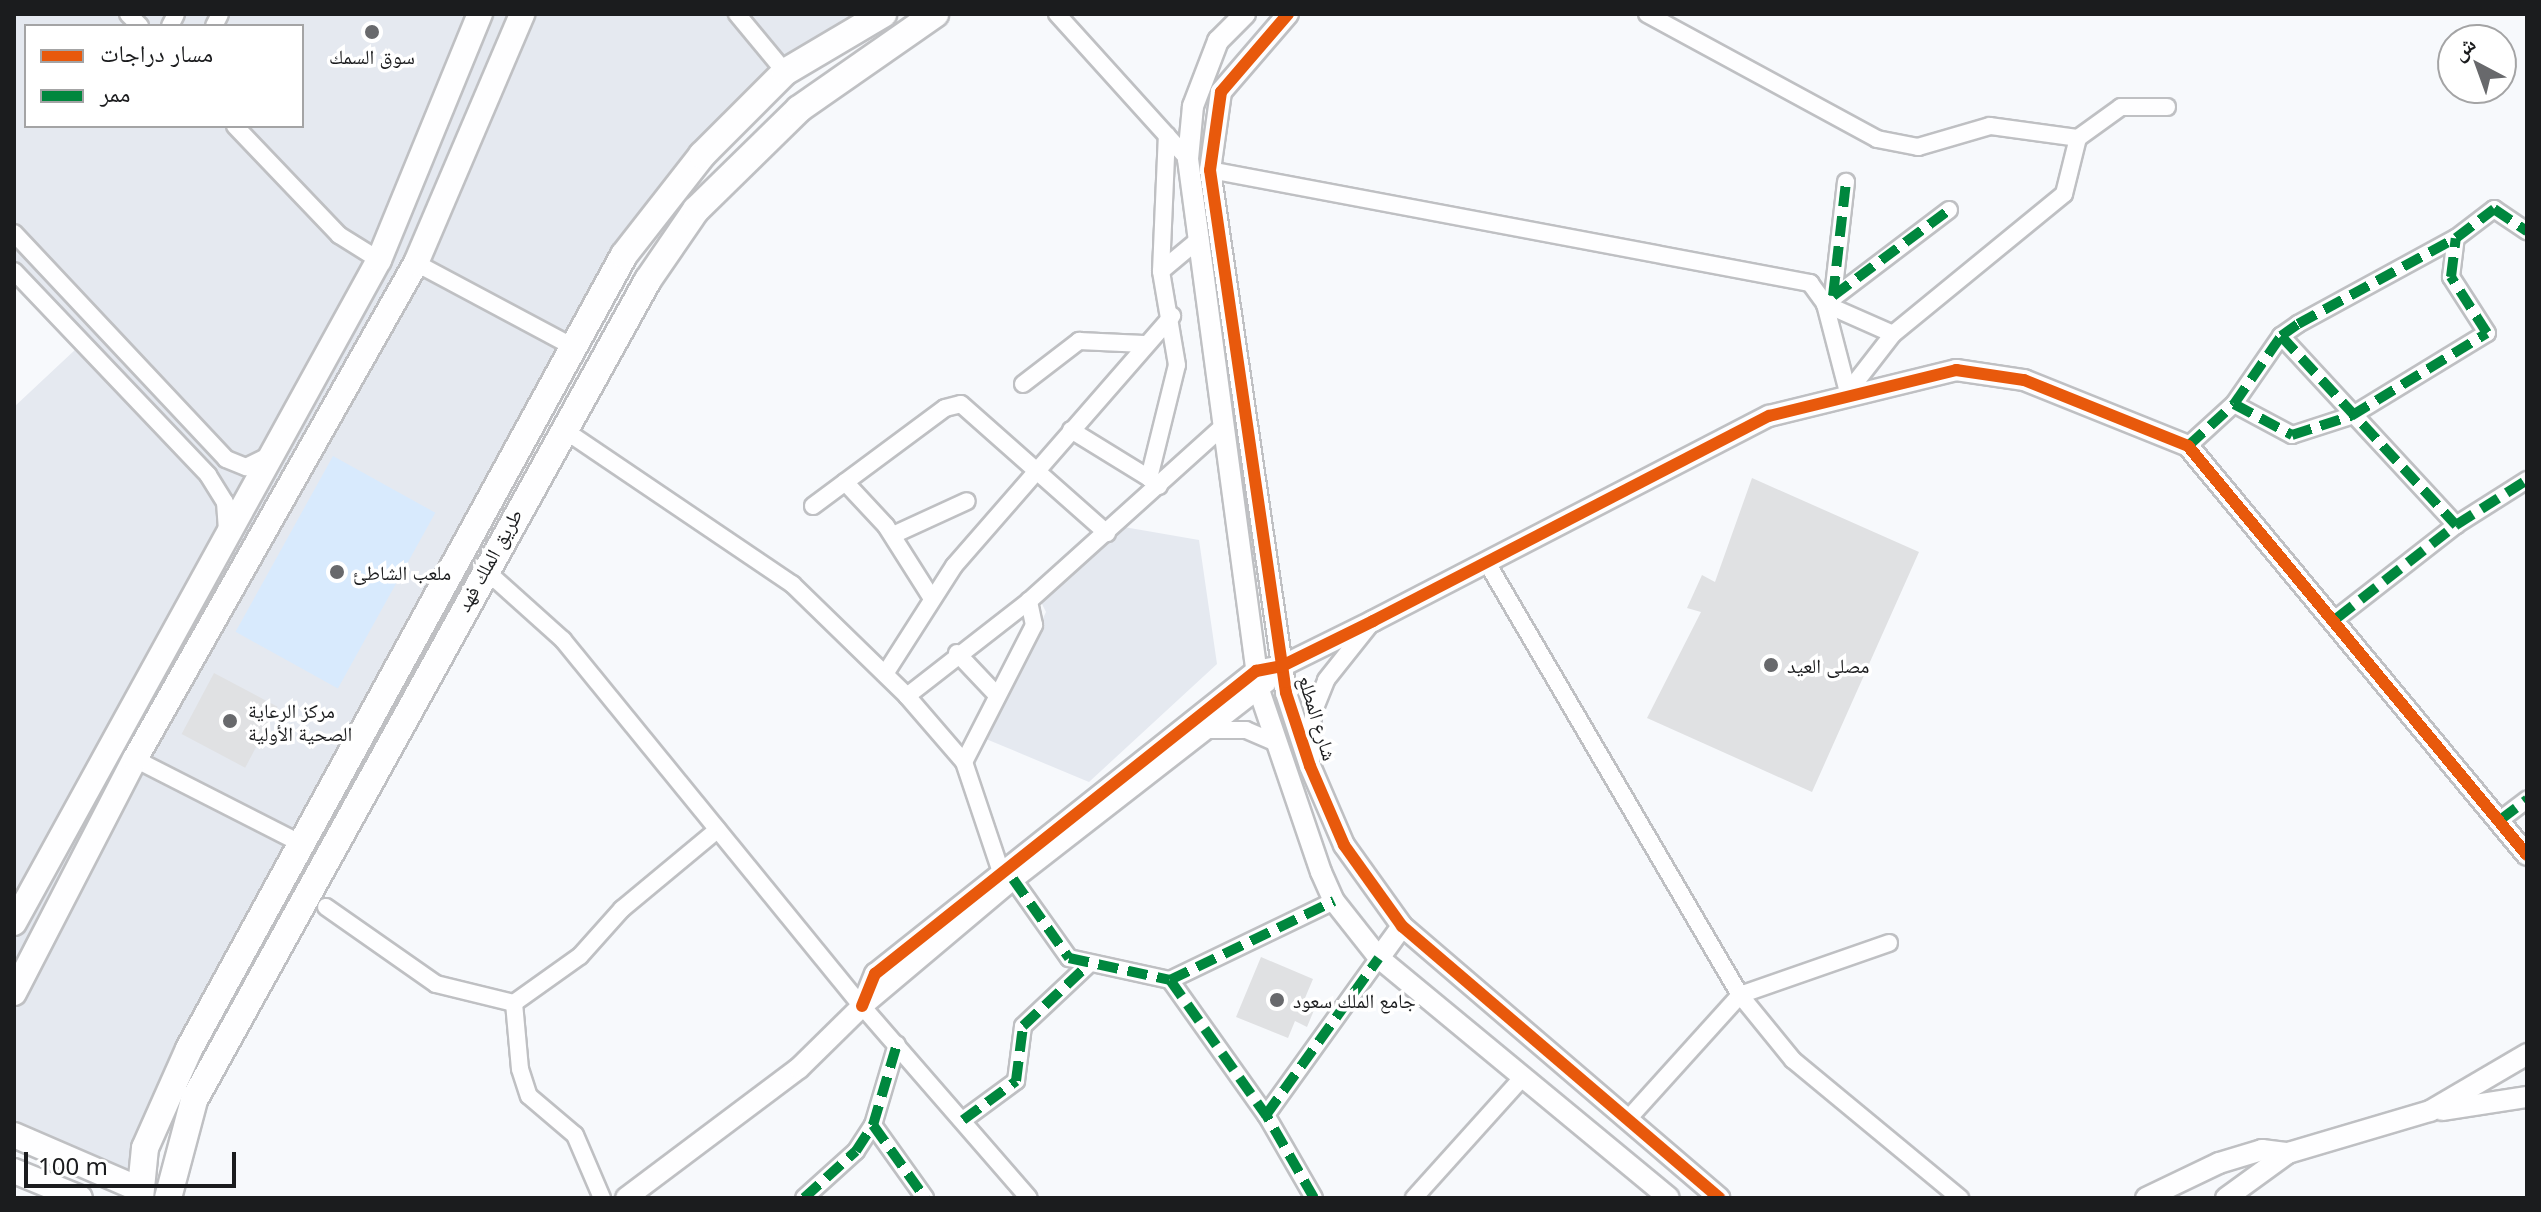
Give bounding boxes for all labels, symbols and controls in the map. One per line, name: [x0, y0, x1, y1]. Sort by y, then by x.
marker: سوق السمك: [363, 23, 381, 41]
legend: [24, 24, 304, 128]
north arrow: [2437, 24, 2517, 104]
text: ش: [2444, 28, 2481, 66]
text: مسار دراجات: [100, 36, 213, 69]
place label: سوق السمك: [329, 44, 415, 68]
text: ممر: [100, 76, 131, 109]
street label: طريق الملك فهد: [451, 504, 527, 616]
place label: ملعب الشاطئ: [353, 560, 451, 584]
marker: ملعب الشاطئ: [328, 563, 346, 581]
place label: مصلى العيد: [1787, 653, 1869, 677]
marker: مصلى العيد: [1762, 656, 1780, 674]
street label: شارع المطلع: [1294, 673, 1342, 763]
place label: مركز الرعاية الصحية الأولية: [248, 698, 352, 745]
marker: مركز الرعاية الصحية الأولية: [219, 710, 241, 732]
place label: جامع الملك سعود: [1293, 988, 1416, 1012]
marker: جامع الملك سعود: [1268, 991, 1286, 1009]
scale bar: [28, 1136, 240, 1186]
text: 100 m: [38, 1149, 108, 1182]

